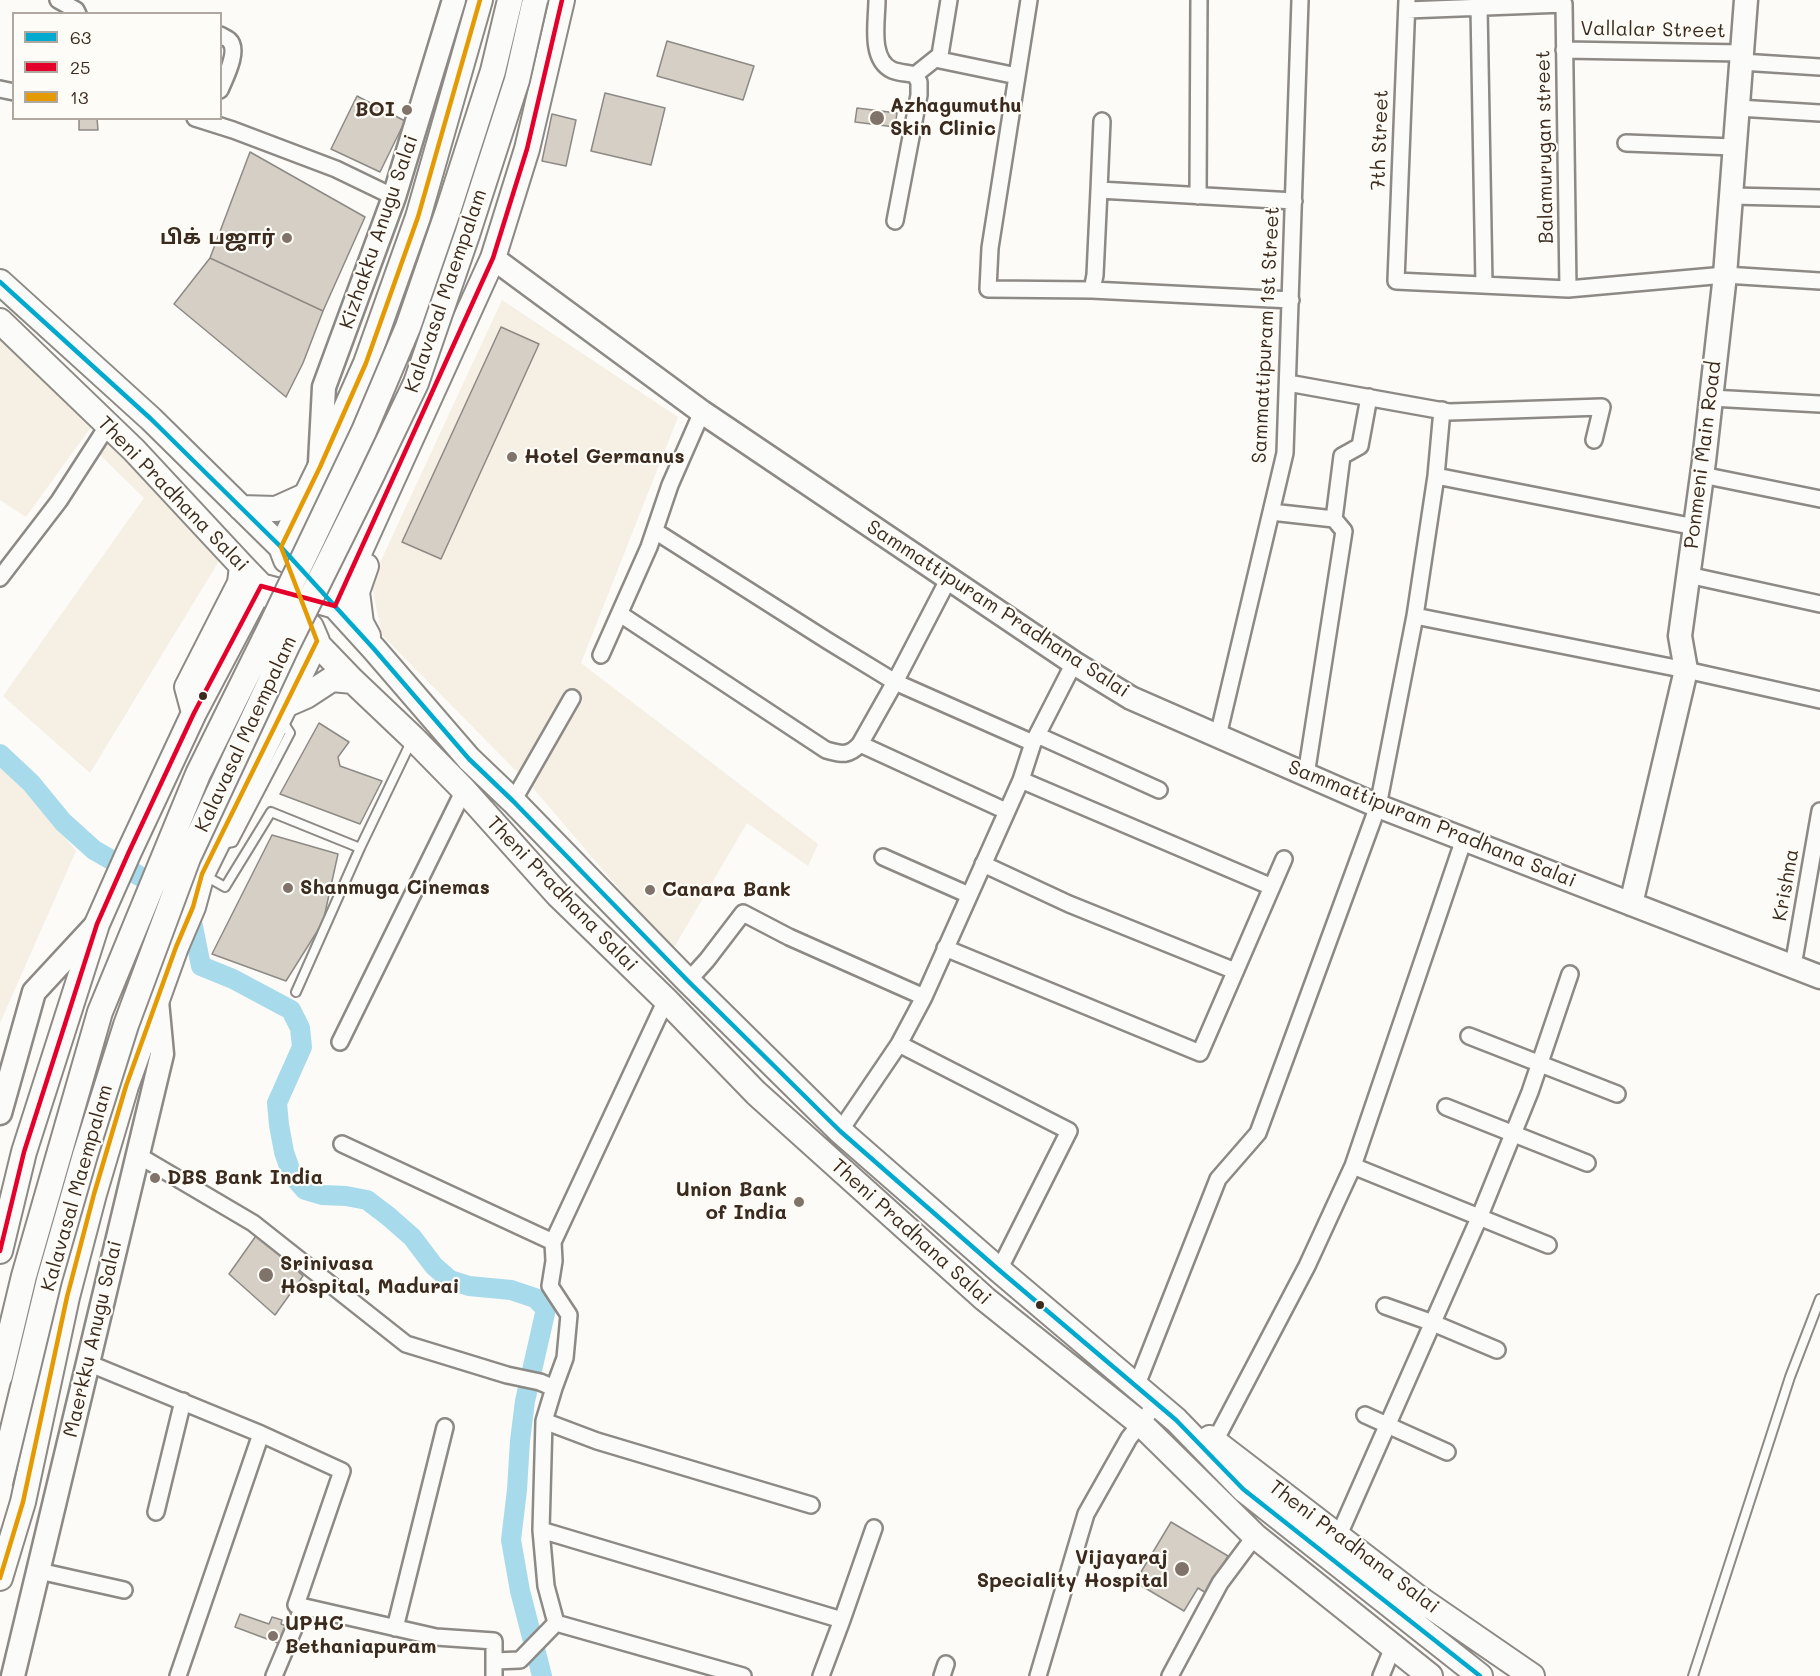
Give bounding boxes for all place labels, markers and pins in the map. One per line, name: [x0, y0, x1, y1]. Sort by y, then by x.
place label: Azhagumuthu Skin Clinic: [890, 94, 1022, 141]
place label: BOI: [355, 98, 395, 122]
marker: BOI: [400, 103, 414, 117]
marker: Azhagumuthu Skin Clinic: [868, 109, 886, 127]
place label: பிக் பஜார்: [160, 226, 275, 250]
marker: பிக் பஜார்: [280, 231, 294, 245]
place label: Hotel Germanus: [524, 445, 685, 469]
marker: Hotel Germanus: [505, 450, 519, 464]
unlabelled marker: [197, 690, 209, 702]
place label: Shanmuga Cinemas: [300, 876, 490, 900]
place label: Canara Bank: [662, 878, 791, 902]
marker: Shanmuga Cinemas: [281, 881, 295, 895]
marker: Canara Bank: [643, 883, 657, 897]
place label: DBS Bank India: [167, 1166, 323, 1190]
marker: DBS Bank India: [148, 1171, 162, 1185]
place label: Union Bank of India: [676, 1178, 787, 1225]
marker: Union Bank of India: [792, 1195, 806, 1209]
place label: Srinivasa Hospital, Madurai: [280, 1252, 460, 1299]
marker: Srinivasa Hospital, Madurai: [257, 1266, 275, 1284]
unlabelled marker: [1034, 1299, 1046, 1311]
place label: Vijayaraj Speciality Hospital: [977, 1546, 1168, 1593]
marker: Vijayaraj Speciality Hospital: [1173, 1560, 1191, 1578]
place label: UPHC Bethaniapuram: [285, 1612, 436, 1659]
marker: UPHC Bethaniapuram: [266, 1629, 280, 1643]

